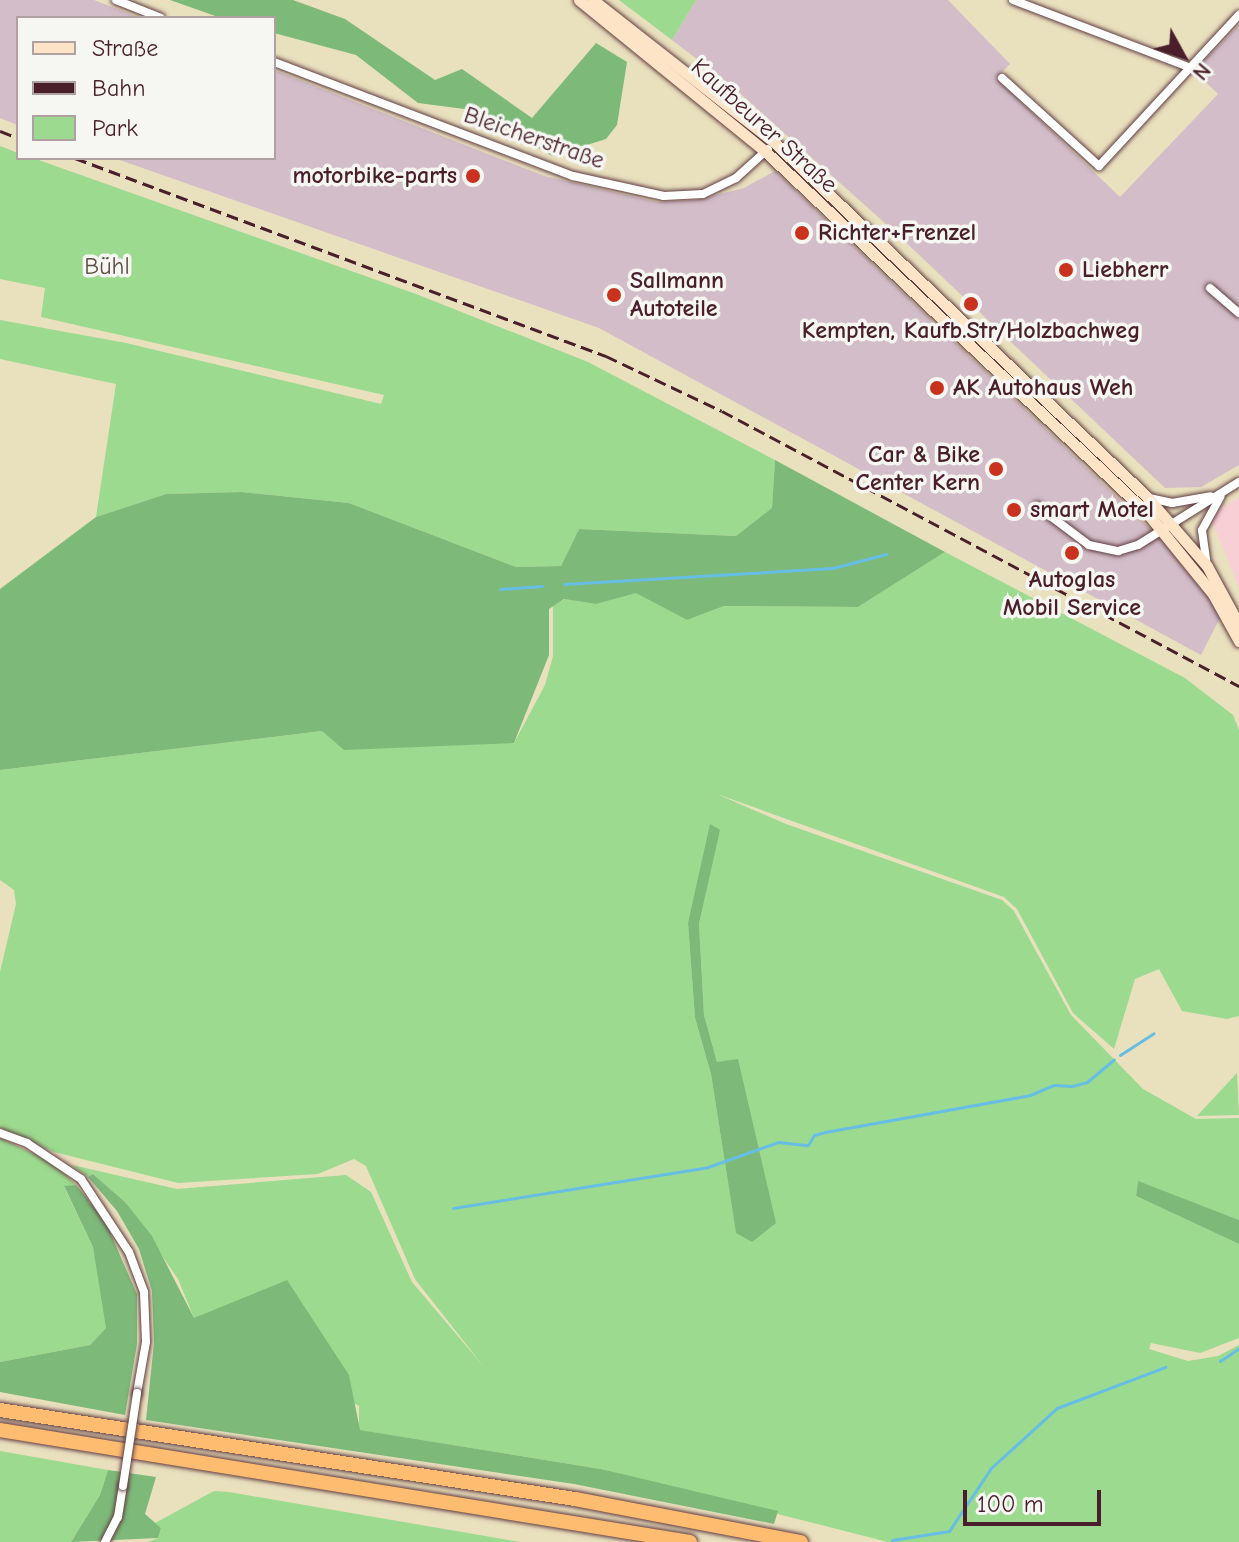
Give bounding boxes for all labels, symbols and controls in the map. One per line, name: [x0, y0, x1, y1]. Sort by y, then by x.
legend: [16, 16, 276, 160]
north arrow: [1143, 16, 1223, 96]
text: Straße: [92, 34, 158, 62]
street label: Kaufbeurer Straße: [685, 53, 843, 199]
text: N: [1187, 58, 1216, 85]
text: Bahn: [92, 74, 145, 102]
street label: Bleicherstraße: [460, 101, 608, 175]
text: Park: [92, 114, 138, 142]
place label: motorbike-parts: [292, 162, 457, 190]
marker: motorbike-parts: [464, 167, 482, 185]
place label: Richter+Frenzel: [818, 219, 976, 247]
marker: Richter+Frenzel: [793, 224, 811, 242]
park label: Bühl: [84, 253, 130, 281]
place label: Liebherr: [1082, 256, 1168, 284]
marker: Liebherr: [1057, 261, 1075, 279]
place label: Sallmann Autoteile: [630, 267, 724, 323]
marker: Sallmann Autoteile: [605, 286, 623, 304]
marker: Kempten, Kaufb.Str/Holzbachweg: [962, 295, 980, 313]
place label: Kempten, Kaufb.Str/Holzbachweg: [802, 317, 1140, 345]
place label: AK Autohaus Weh: [953, 374, 1133, 402]
marker: AK Autohaus Weh: [928, 379, 946, 397]
place label: Car & Bike Center Kern: [855, 441, 980, 497]
marker: Car & Bike Center Kern: [987, 460, 1005, 478]
place label: smart Motel: [1030, 496, 1154, 524]
marker: smart Motel: [1005, 501, 1023, 519]
marker: Autoglas Mobil Service: [1063, 544, 1081, 562]
place label: Autoglas Mobil Service: [1003, 566, 1141, 622]
scale bar: [967, 1474, 1105, 1524]
text: 100 m: [977, 1490, 1044, 1518]

